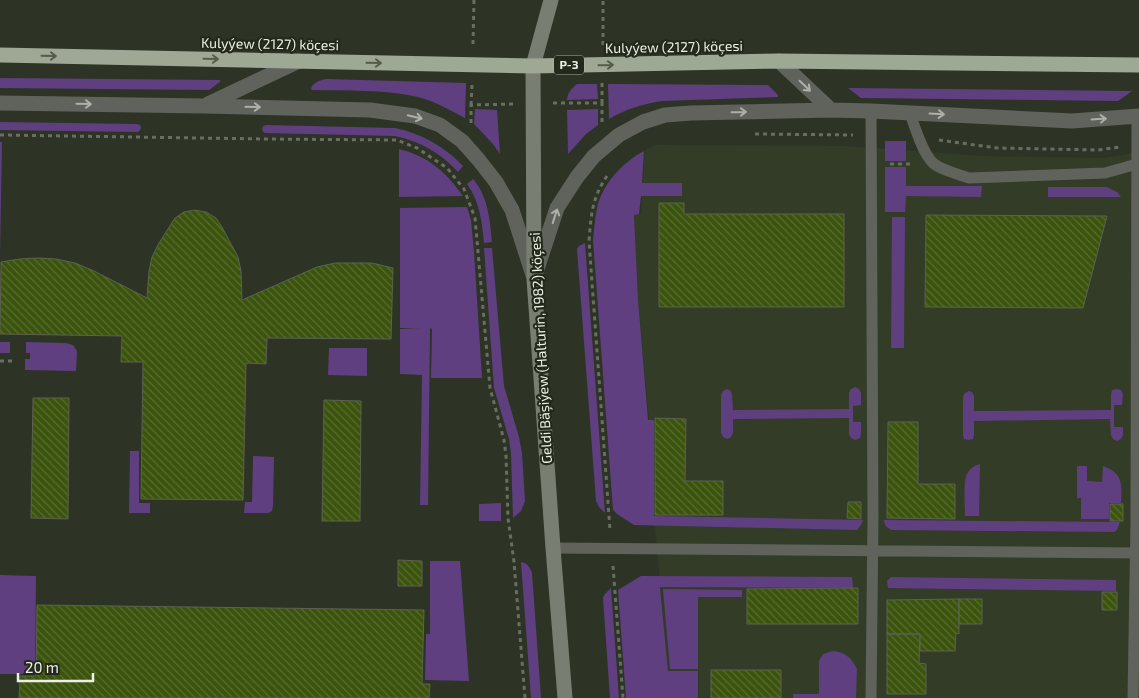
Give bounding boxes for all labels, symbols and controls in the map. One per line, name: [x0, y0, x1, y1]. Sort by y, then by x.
street label: Kulyýew (2127) köçesi: [201, 34, 339, 54]
street label: Kulyýew (2127) köçesi: [605, 37, 743, 57]
one-way arrow: [40, 51, 56, 61]
one-way arrow: [202, 54, 219, 64]
road number: P-3: [554, 56, 584, 74]
one-way arrow: [365, 58, 381, 67]
one-way arrow: [598, 60, 614, 70]
one-way arrow: [799, 79, 811, 91]
one-way arrow: [75, 99, 91, 109]
one-way arrow: [245, 102, 261, 112]
one-way arrow: [731, 107, 747, 117]
one-way arrow: [928, 110, 944, 119]
one-way arrow: [407, 113, 423, 122]
one-way arrow: [1091, 115, 1107, 124]
one-way arrow: [550, 209, 560, 225]
street label: Geldi Bäşiýew (Halturin, 1982) köçesi: [526, 232, 556, 464]
scale bar: [18, 650, 92, 682]
text: 20 m: [25, 658, 59, 676]

